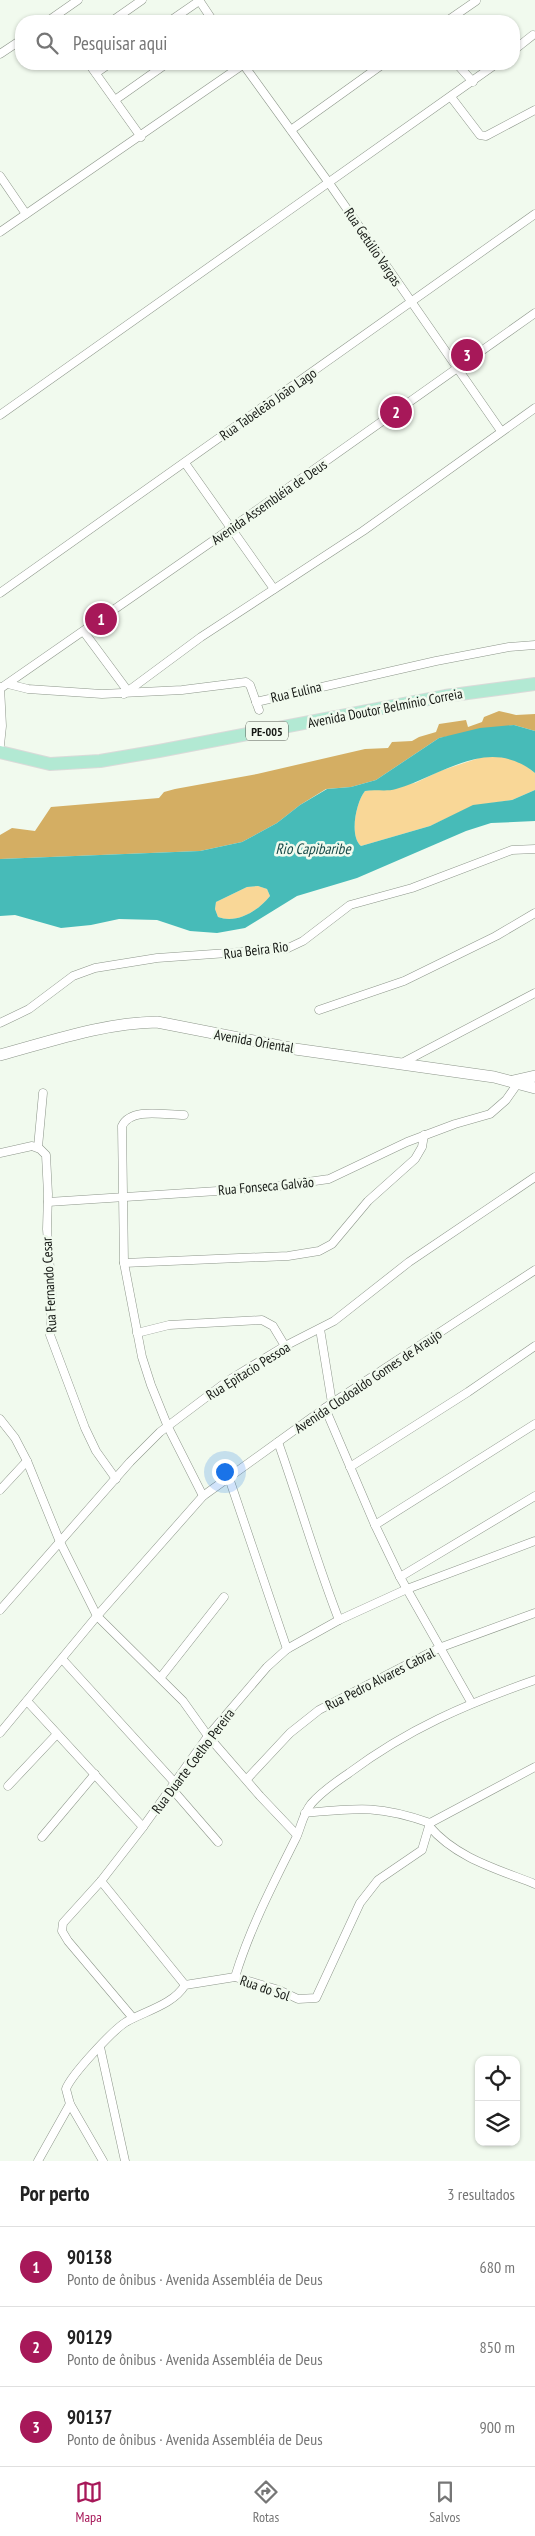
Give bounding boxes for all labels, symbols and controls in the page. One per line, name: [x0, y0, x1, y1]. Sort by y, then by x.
search box: [15, 15, 520, 70]
icon: search: [33, 29, 61, 57]
text: Pesquisar aqui: [73, 31, 167, 55]
street label: Rua Getúlio Vargas: [340, 204, 406, 290]
pin: 3: [451, 336, 483, 374]
street label: Rua Tabeleão João Lago: [216, 364, 320, 444]
pin: 2: [380, 393, 412, 431]
street label: Avenida Assembléia de Deus: [208, 455, 331, 549]
pin: 1: [85, 600, 117, 638]
street label: Rua Eulina: [269, 677, 323, 707]
street label: Avenida Doutor Belmínio Correia: [306, 684, 464, 732]
road number: PE-005: [246, 721, 288, 740]
water label: Rio Capibaribe: [275, 839, 351, 858]
street label: Rua Beira Rio: [223, 937, 289, 963]
street label: Avenida Oriental: [213, 1025, 296, 1057]
street label: Rua Fonseca Galvão: [217, 1173, 315, 1199]
street label: Rua Fernando Cesar: [37, 1237, 60, 1333]
street label: Avenida Clodoaldo Gomes de Araujo: [291, 1325, 445, 1437]
street label: Rua Epitacio Pessoa: [203, 1338, 293, 1404]
your location: [212, 1459, 238, 1485]
street label: Rua Pedro Alvares Cabral: [322, 1643, 438, 1714]
street label: Rua Duarte Coelho Pereira: [148, 1705, 238, 1817]
street label: Rua do Sol: [238, 1971, 293, 2005]
map controls: [475, 2056, 520, 2146]
button: locate: [475, 2056, 520, 2101]
button: layers: [475, 2101, 520, 2146]
text: Por perto: [20, 2180, 90, 2207]
text: 3 resultados: [447, 2184, 515, 2204]
text: 90138: [67, 2245, 112, 2269]
text: 1: [32, 2257, 40, 2277]
text: 680 m: [480, 2257, 515, 2277]
text: Ponto de ônibus · Avenida Assembléia de Deus: [67, 2269, 323, 2289]
text: 90129: [67, 2325, 112, 2349]
text: 2: [32, 2337, 40, 2357]
text: 850 m: [480, 2337, 515, 2357]
text: Ponto de ônibus · Avenida Assembléia de Deus: [67, 2349, 323, 2369]
text: 90137: [67, 2405, 112, 2429]
text: 3: [32, 2417, 40, 2437]
text: 900 m: [480, 2417, 515, 2437]
text: Ponto de ônibus · Avenida Assembléia de Deus: [67, 2429, 323, 2449]
tab: Mapa: [75, 2478, 103, 2526]
tab: Rotas: [252, 2478, 280, 2526]
tab: Salvos: [429, 2478, 460, 2526]

